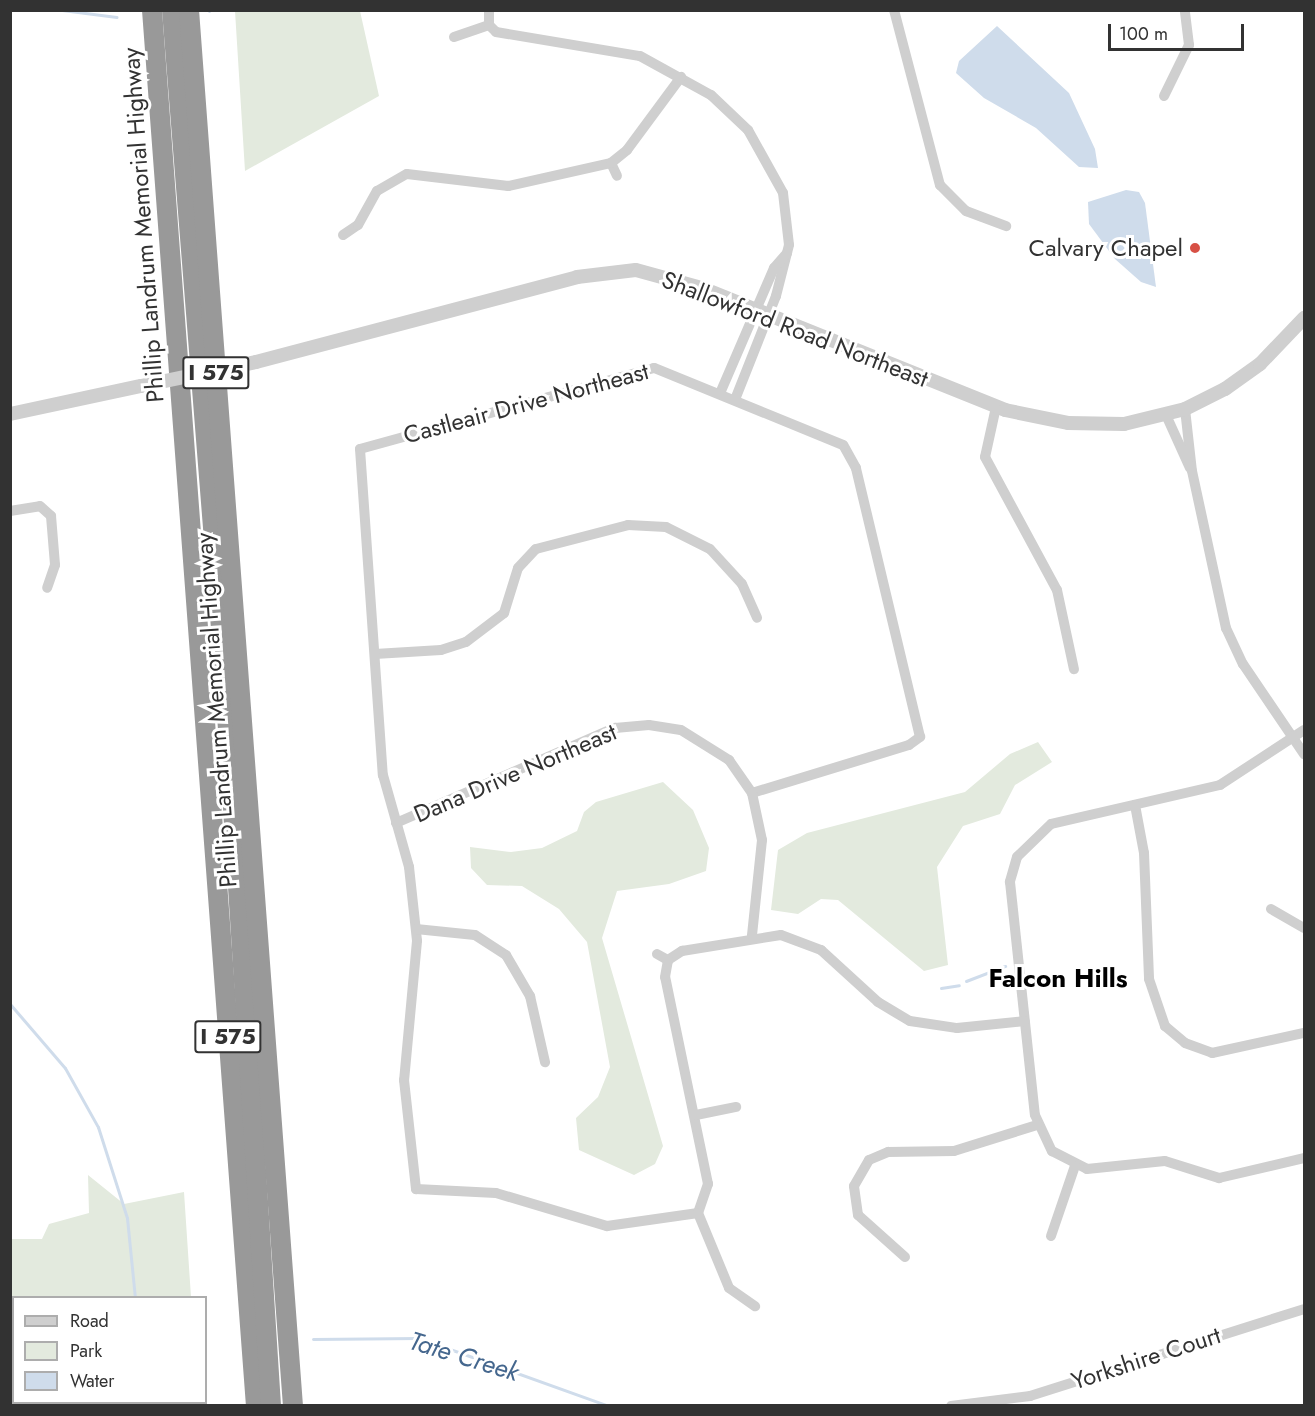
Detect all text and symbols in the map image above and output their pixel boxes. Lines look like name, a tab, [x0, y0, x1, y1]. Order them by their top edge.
scale bar	[1111, 12, 1248, 50]
text: 100 m	[1119, 21, 1168, 47]
street label: Phillip Landrum Memorial Highway	[116, 47, 170, 403]
place label: Calvary Chapel	[1029, 234, 1183, 262]
marker: Calvary Chapel	[1188, 241, 1202, 255]
street label: Shallowford Road Northeast	[658, 265, 932, 393]
road number: I 575	[182, 354, 250, 392]
street label: Castleair Drive Northeast	[400, 356, 652, 450]
street label: Phillip Landrum Memorial Highway	[189, 532, 243, 888]
street label: Dana Drive Northeast	[409, 717, 621, 829]
district label: Falcon Hills	[988, 963, 1128, 995]
road number: I 575	[194, 1018, 262, 1056]
legend	[12, 1296, 207, 1404]
text: Road	[70, 1308, 109, 1334]
street label: Yorkshire Court	[1068, 1320, 1224, 1396]
water label: Tate Creek	[405, 1326, 523, 1388]
text: Park	[70, 1338, 102, 1364]
text: Water	[70, 1368, 114, 1394]

